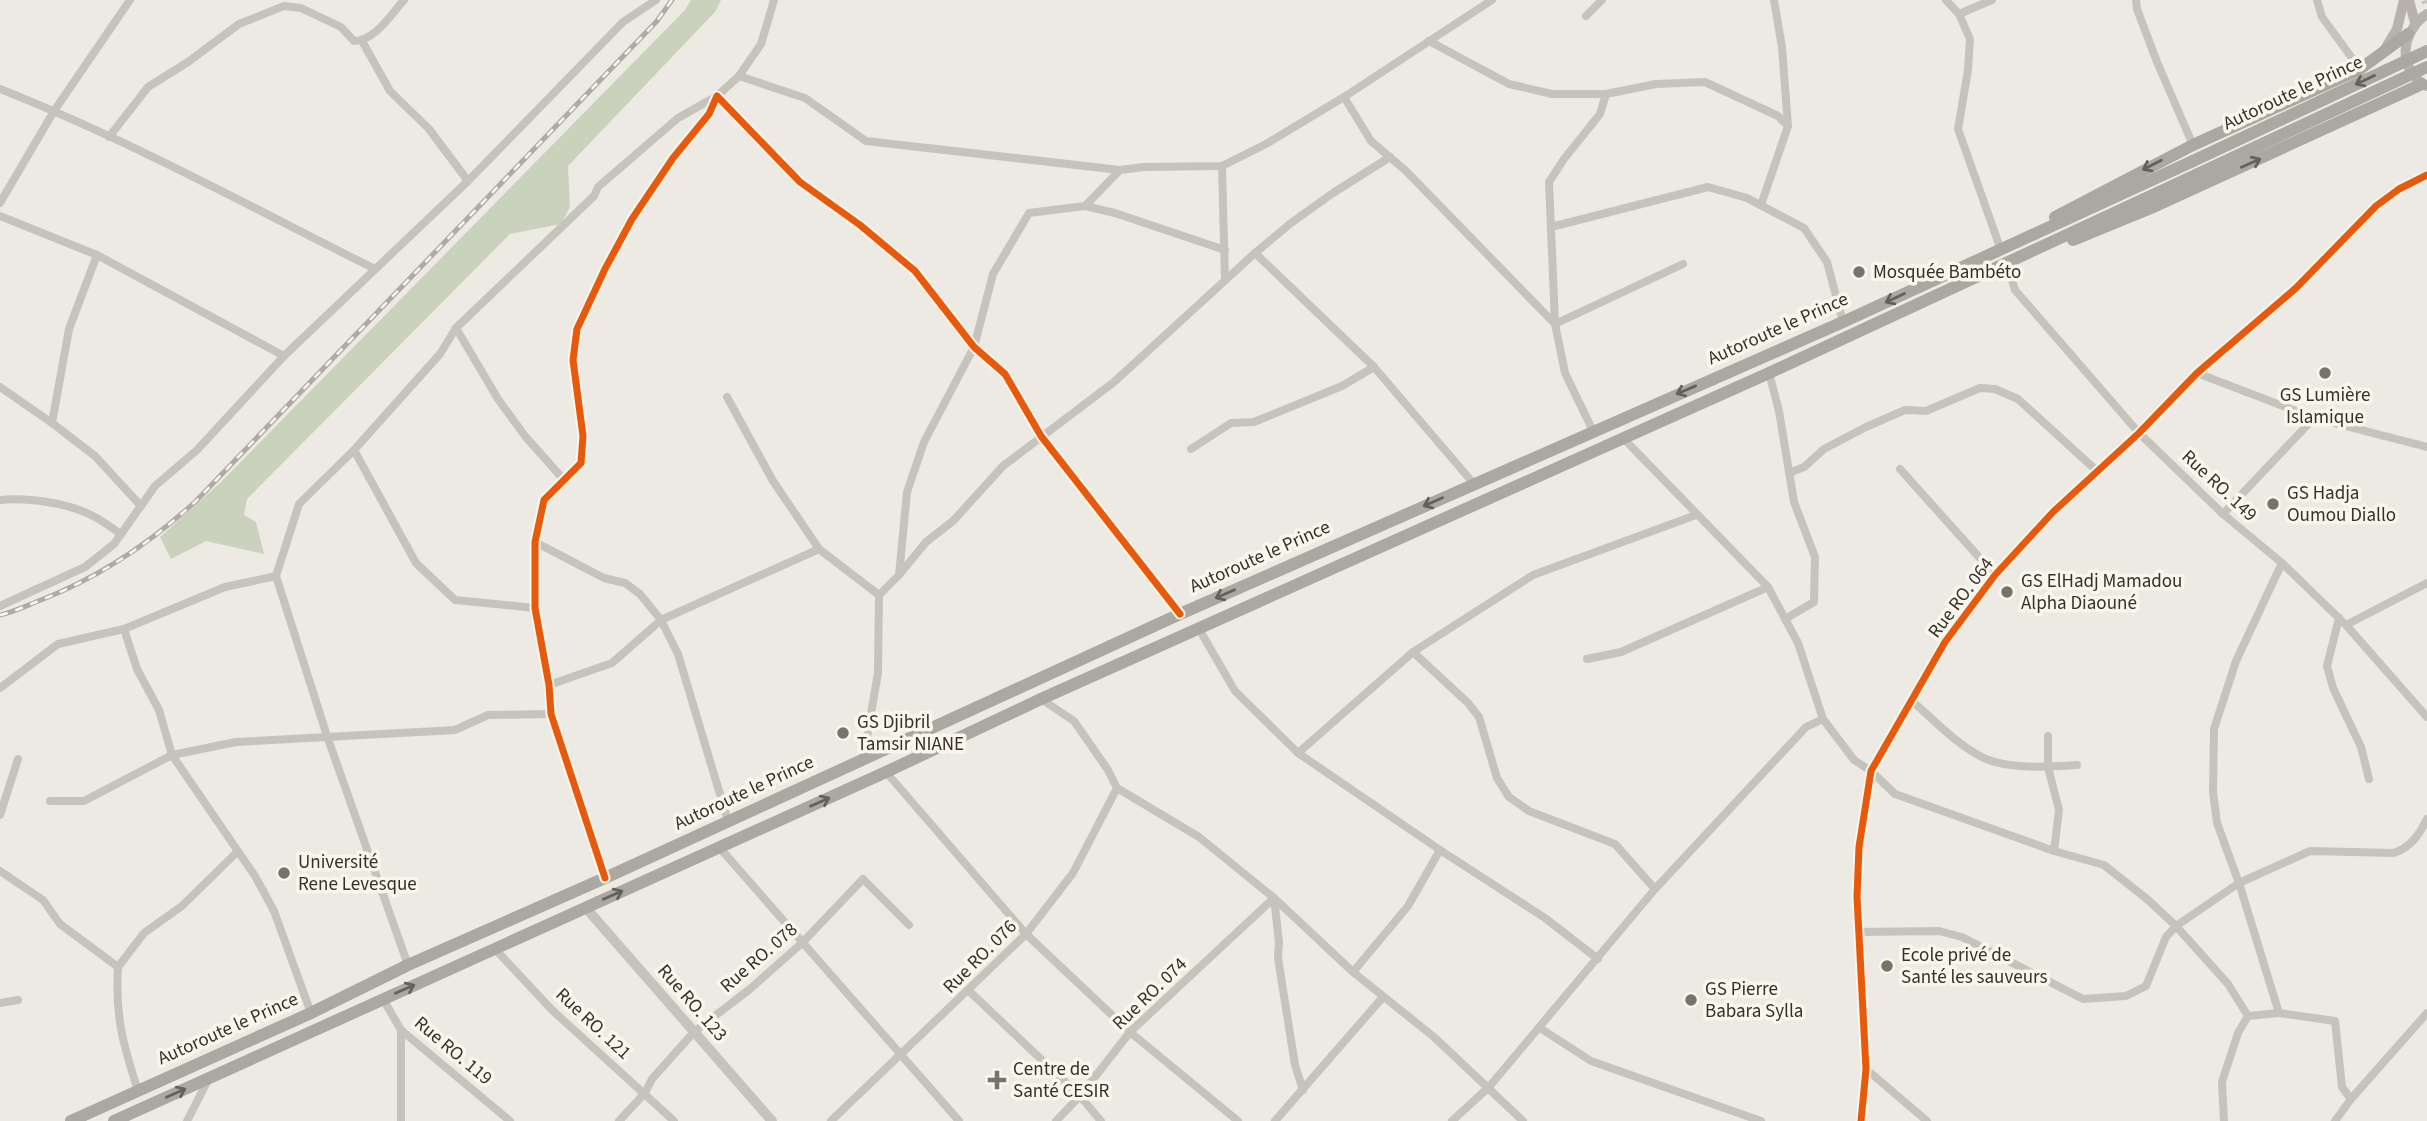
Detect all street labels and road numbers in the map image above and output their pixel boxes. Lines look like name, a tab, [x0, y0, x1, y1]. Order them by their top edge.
street label: Autoroute le Prince	[2219, 49, 2367, 137]
street label: Autoroute le Prince	[1703, 286, 1853, 372]
street label: Rue RO. 149	[2175, 444, 2263, 528]
street label: Autoroute le Prince	[1185, 514, 1335, 600]
street label: Rue RO. 064	[1922, 552, 2000, 644]
street label: Autoroute le Prince	[670, 749, 818, 837]
street label: Rue RO. 076	[937, 914, 1023, 1000]
street label: Rue RO. 078	[714, 917, 804, 999]
street label: Rue RO. 074	[1107, 951, 1193, 1037]
street label: Rue RO. 123	[651, 958, 733, 1048]
street label: Rue RO. 121	[549, 982, 637, 1066]
street label: Autoroute le Prince	[153, 986, 303, 1072]
street label: Rue RO. 119	[408, 1010, 498, 1092]

